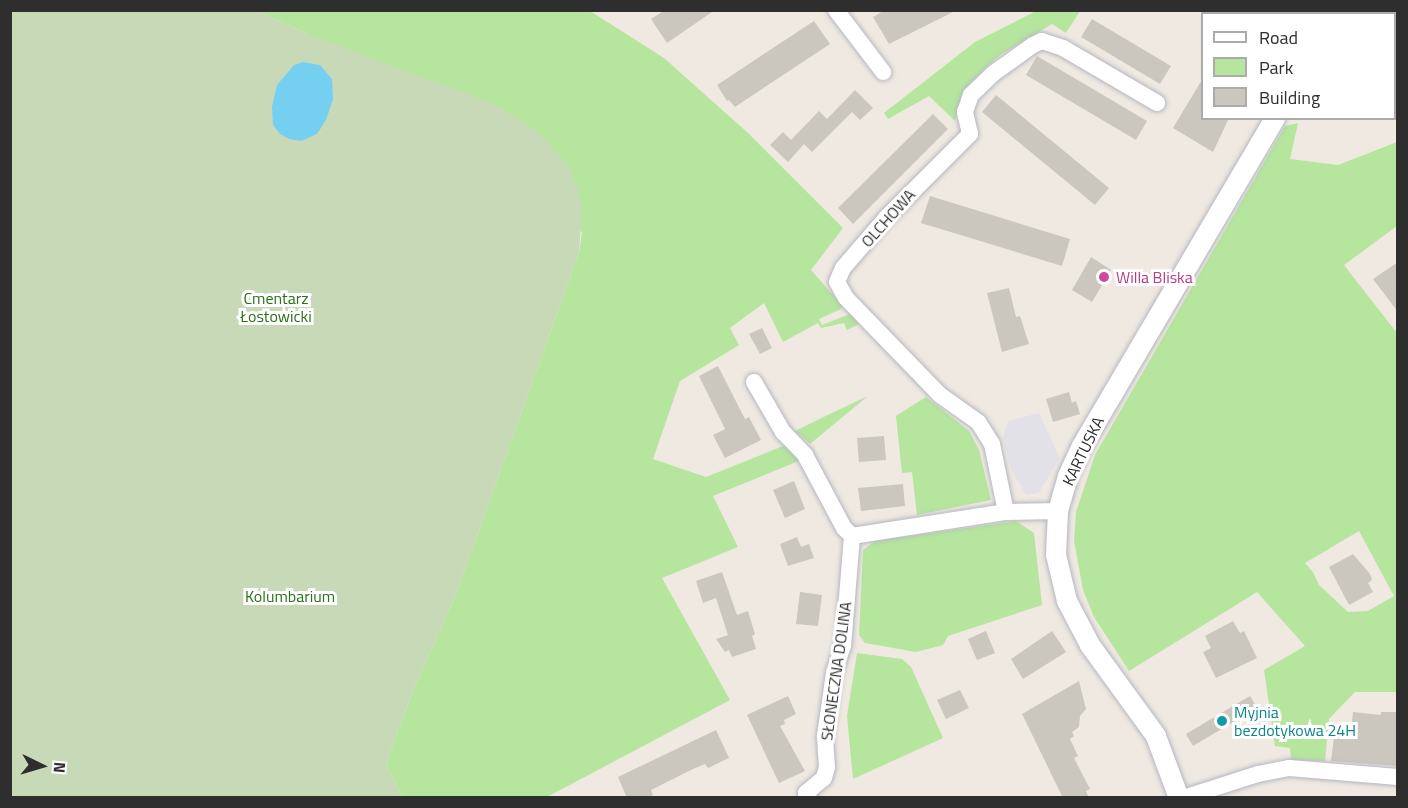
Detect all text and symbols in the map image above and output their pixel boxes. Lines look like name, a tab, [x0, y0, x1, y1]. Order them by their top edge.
legend	[1201, 12, 1396, 120]
text: Road	[1259, 24, 1298, 51]
text: Park	[1259, 54, 1293, 81]
text: Building	[1259, 84, 1320, 111]
street label: OLCHOWA	[857, 185, 919, 251]
place label: Willa Bliska	[1116, 267, 1193, 287]
marker: Willa Bliska	[1097, 270, 1111, 284]
park label: Cmentarz Łostowicki	[240, 288, 312, 326]
street label: KARTUSKA	[1058, 413, 1108, 489]
park label: Kolumbarium	[245, 586, 335, 606]
street label: SŁONECZNA DOLINA	[817, 600, 855, 742]
place label: Myjnia bezdotykowa 24H	[1234, 702, 1356, 740]
marker: Myjnia bezdotykowa 24H	[1215, 714, 1229, 728]
north arrow	[12, 736, 72, 796]
text: N	[47, 761, 72, 774]

